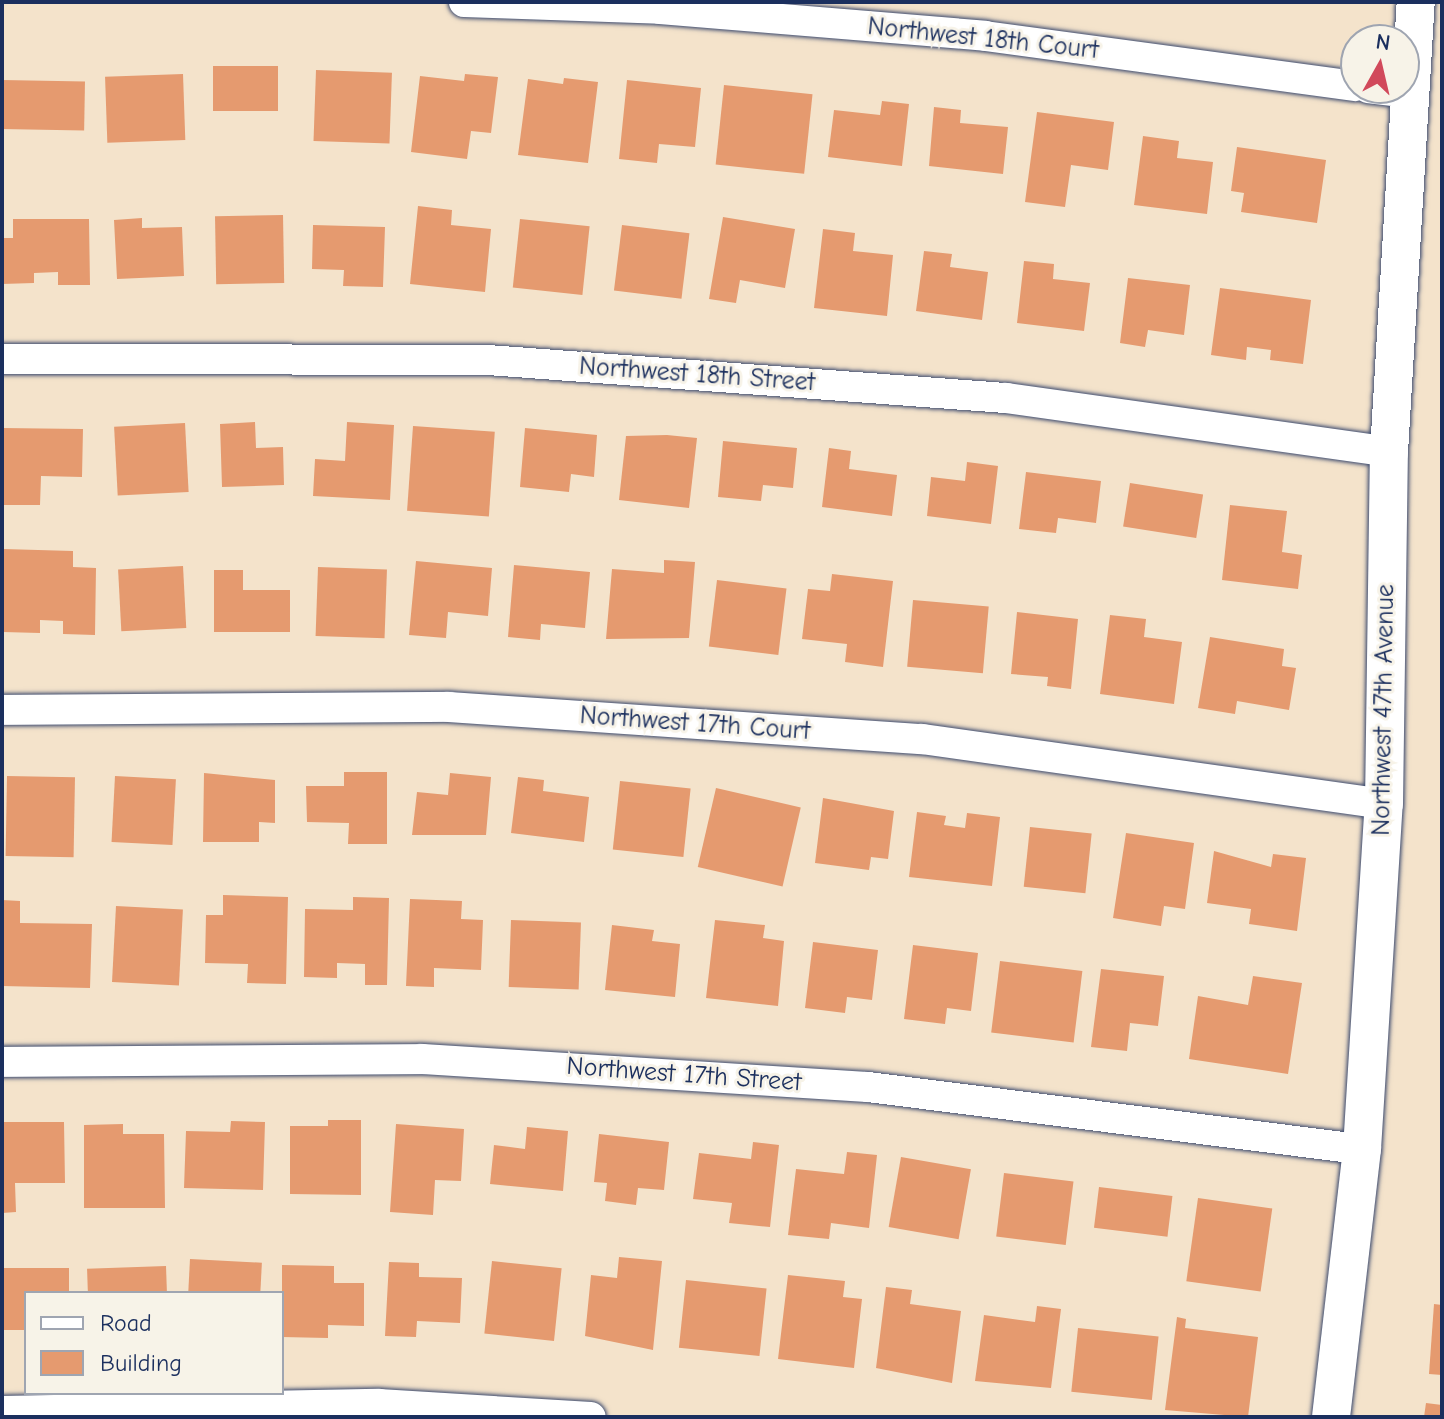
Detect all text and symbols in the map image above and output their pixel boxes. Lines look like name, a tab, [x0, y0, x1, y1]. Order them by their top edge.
street label: Northwest 18th Court	[866, 11, 1100, 67]
north arrow	[1340, 24, 1420, 104]
text: N	[1374, 28, 1392, 56]
street label: Northwest 18th Street	[578, 351, 816, 399]
street label: Northwest 47th Avenue	[1366, 584, 1402, 836]
street label: Northwest 17th Court	[579, 700, 811, 748]
street label: Northwest 17th Street	[566, 1051, 802, 1099]
legend	[24, 1291, 284, 1395]
text: Road	[100, 1309, 152, 1337]
text: Building	[100, 1349, 182, 1377]

